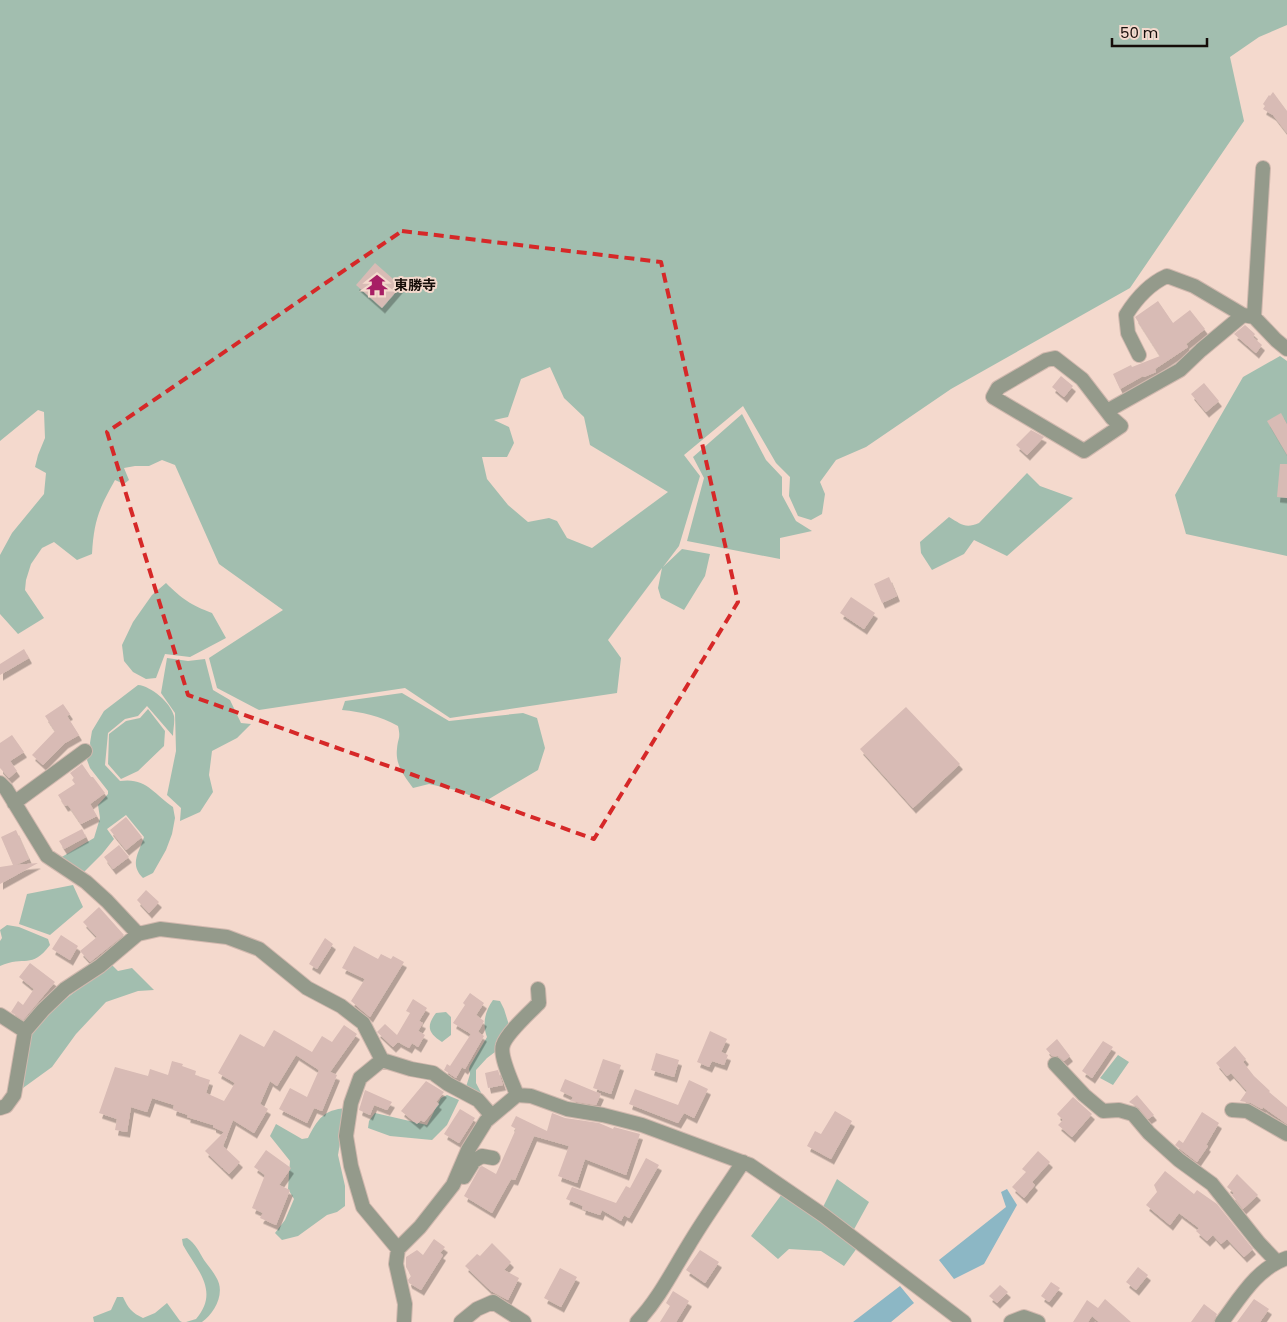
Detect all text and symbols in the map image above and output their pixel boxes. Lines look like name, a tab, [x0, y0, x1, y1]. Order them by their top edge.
scale bar	[1112, 15, 1207, 47]
text: 50 m	[1120, 22, 1158, 43]
temple icon: 東勝寺	[364, 272, 390, 298]
place label: 東勝寺	[394, 275, 436, 295]

